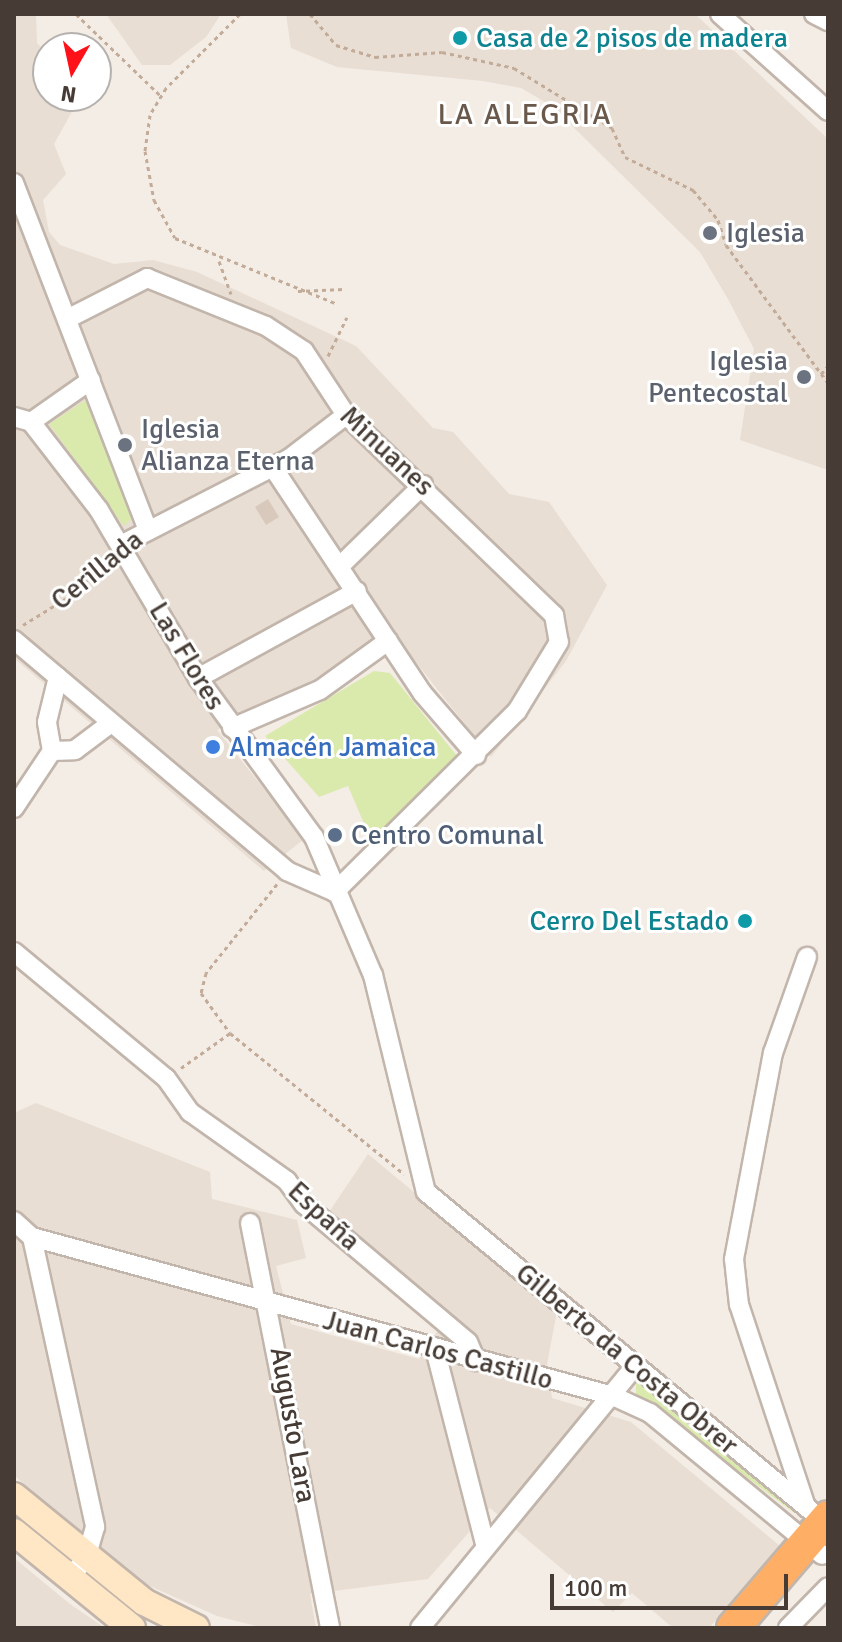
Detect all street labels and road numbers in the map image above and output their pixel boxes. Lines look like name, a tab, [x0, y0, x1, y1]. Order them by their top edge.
street label: Minuanes	[333, 399, 441, 503]
street label: Cerillada	[44, 523, 150, 617]
street label: Las Flores	[142, 596, 232, 716]
street label: España	[281, 1174, 367, 1258]
street label: Gilberto da Costa Obrer	[509, 1256, 745, 1462]
street label: Juan Carlos Castillo	[319, 1303, 557, 1397]
street label: Augusto Lara	[263, 1344, 323, 1506]

